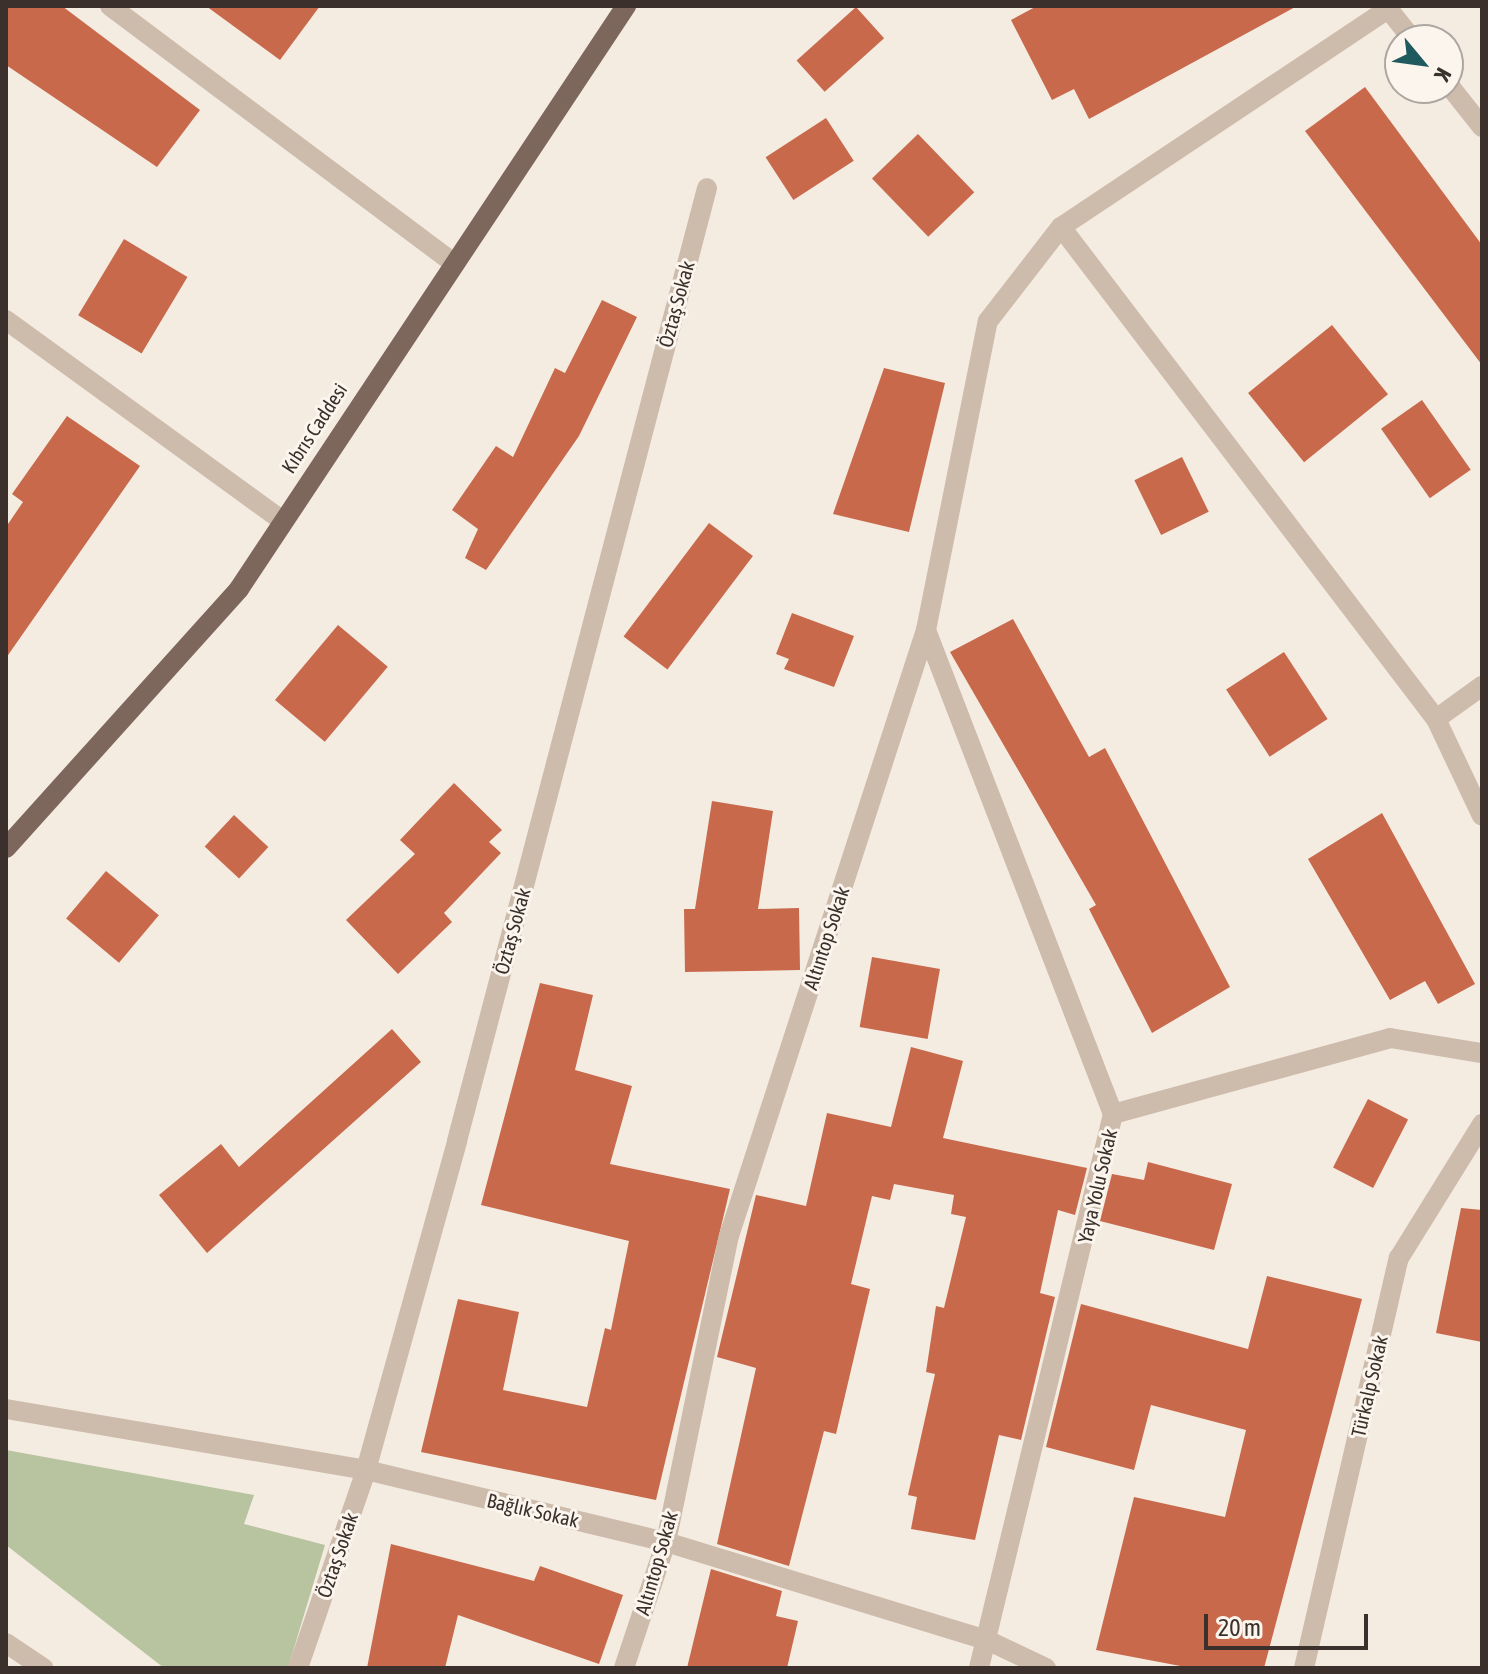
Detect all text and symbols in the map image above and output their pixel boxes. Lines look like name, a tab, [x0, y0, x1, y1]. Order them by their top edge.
north arrow	[1384, 24, 1464, 104]
text: K	[1429, 64, 1457, 86]
street label: Öztaş Sokak	[653, 258, 699, 350]
street label: Kıbrıs Caddesi	[276, 379, 352, 477]
street label: Altıntop Sokak	[798, 883, 854, 993]
street label: Öztaş Sokak	[489, 885, 535, 977]
street label: Yaya Yolu Sokak	[1072, 1127, 1122, 1245]
street label: Türkalp Sokak	[1346, 1333, 1392, 1439]
street label: Bağlık Sokak	[485, 1488, 581, 1532]
street label: Altıntop Sokak	[630, 1508, 682, 1618]
street label: Öztaş Sokak	[311, 1509, 363, 1601]
scale bar	[1208, 1598, 1372, 1648]
text: 20 m	[1218, 1614, 1261, 1641]

